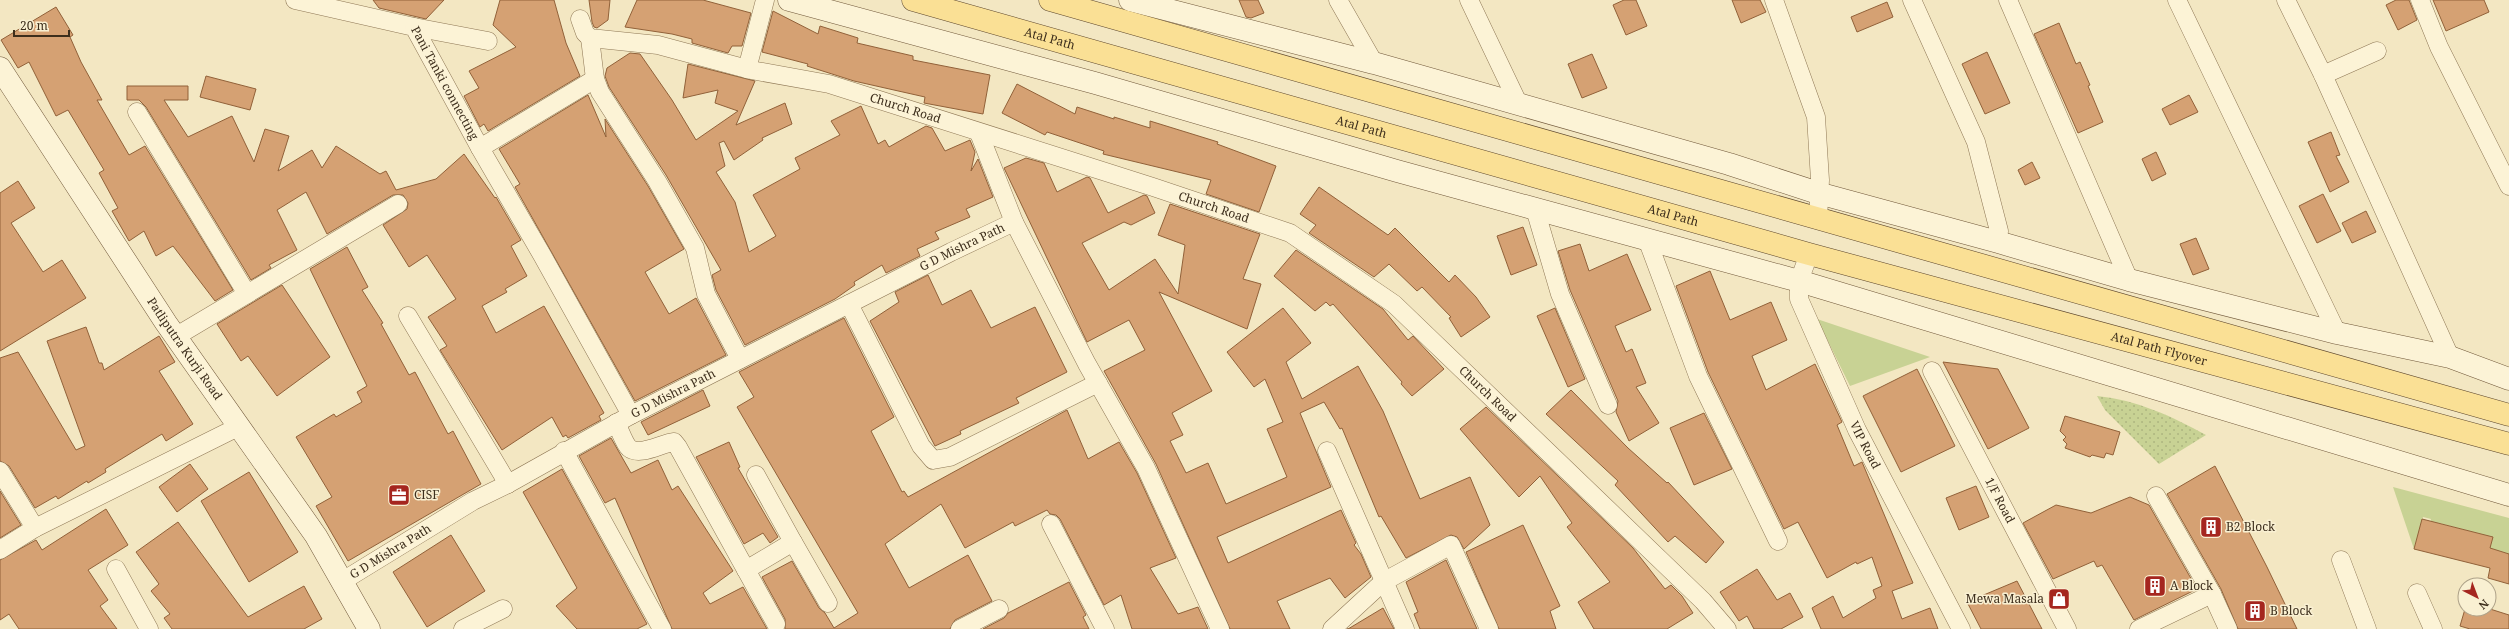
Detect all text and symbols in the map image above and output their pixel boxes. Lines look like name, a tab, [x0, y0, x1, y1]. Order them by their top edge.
scale bar	[14, 12, 69, 38]
text: 20 m	[20, 17, 48, 34]
street label: Pani Tanki connecting	[407, 23, 483, 143]
street label: Atal Path	[1022, 23, 1078, 54]
street label: Church Road	[868, 89, 944, 127]
street label: Atal Path	[1334, 111, 1389, 142]
street label: Church Road	[1176, 187, 1252, 227]
street label: Atal Path	[1646, 200, 1701, 230]
street label: G D Mishra Path	[916, 219, 1008, 275]
street label: Patliputra Kurji Road	[144, 294, 227, 404]
street label: Atal Path Flyover	[2109, 327, 2209, 370]
street label: Church Road	[1455, 362, 1521, 426]
street label: G D Mishra Path	[628, 364, 718, 422]
street label: VIP Road	[1846, 418, 1885, 472]
street label: 1/F Road	[1981, 474, 2019, 526]
office icon: CISF	[386, 482, 412, 508]
place label: CISF	[414, 486, 439, 503]
building icon: B2 Block	[2198, 514, 2224, 540]
place label: B2 Block	[2226, 518, 2276, 535]
street label: G D Mishra Path	[346, 520, 435, 583]
building icon: A Block	[2142, 573, 2168, 599]
place label: A Block	[2170, 577, 2214, 594]
north arrow	[2457, 577, 2497, 617]
shop icon: Mewa Masala	[2046, 586, 2072, 612]
place label: Mewa Masala	[1965, 590, 2044, 607]
text: N	[2476, 596, 2492, 613]
building icon: B Block	[2242, 598, 2268, 624]
place label: B Block	[2270, 602, 2313, 619]

